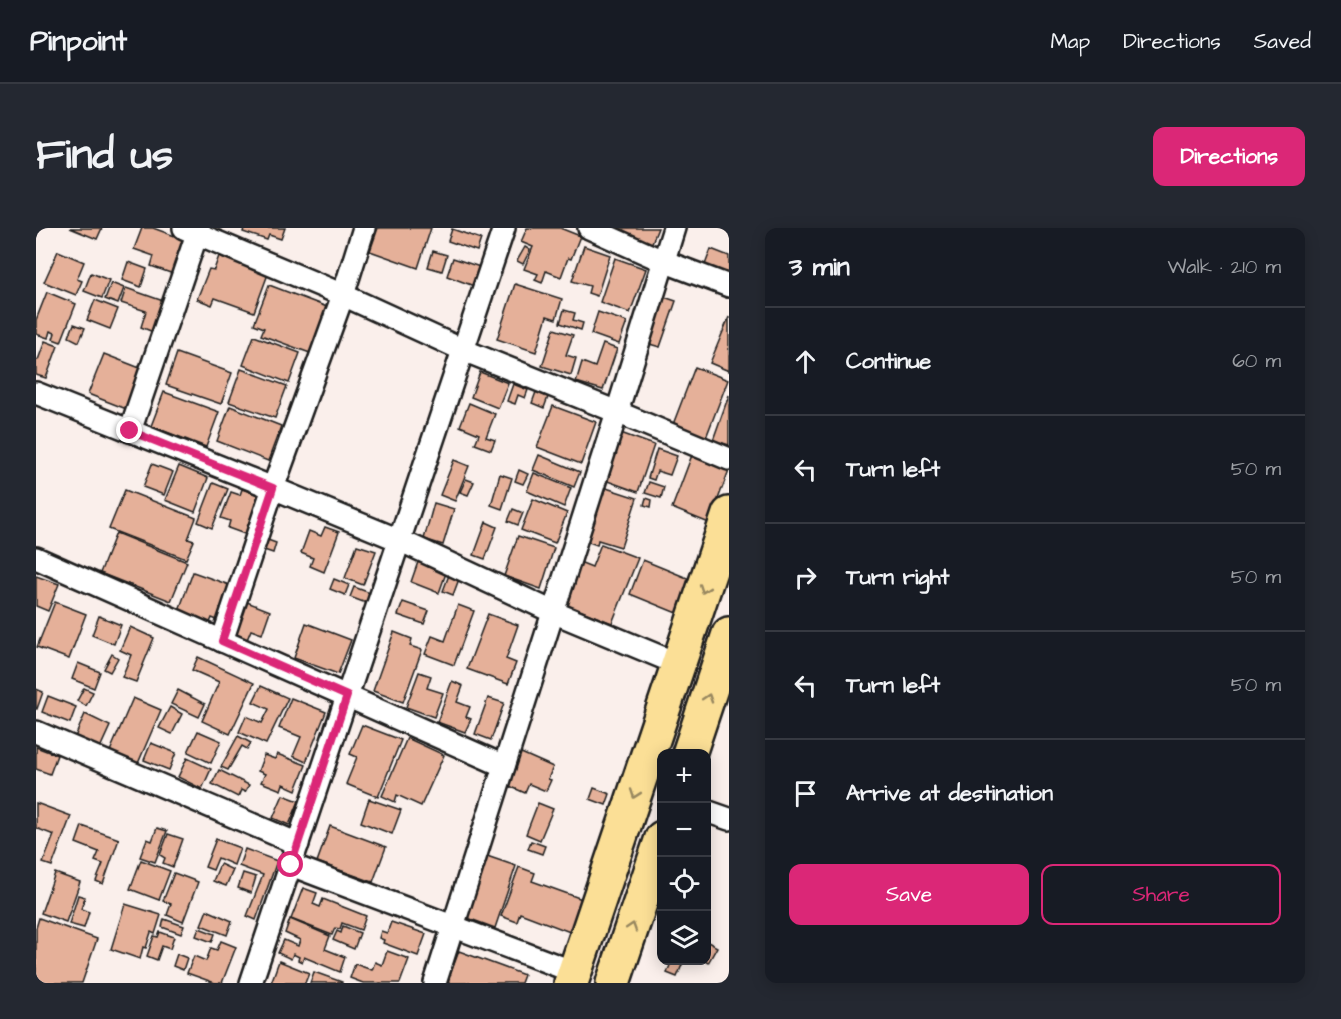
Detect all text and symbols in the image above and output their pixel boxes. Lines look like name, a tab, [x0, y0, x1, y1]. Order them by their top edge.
text: Pinpoint	[30, 22, 127, 61]
text: Map	[1050, 27, 1090, 56]
text: Directions	[1123, 27, 1221, 56]
text: Saved	[1254, 27, 1311, 56]
text: Find us	[36, 127, 173, 185]
button: Directions	[1153, 127, 1305, 186]
text: 3 min	[789, 249, 850, 285]
text: Walk · 210 m	[1168, 253, 1281, 281]
icon: ahead	[789, 345, 822, 378]
text: Continue	[846, 346, 931, 377]
text: 60 m	[1232, 347, 1281, 375]
route end	[116, 417, 142, 443]
icon: left	[789, 453, 822, 486]
text: Turn left	[846, 454, 940, 485]
text: 50 m	[1231, 455, 1281, 483]
icon: right	[789, 561, 822, 594]
text: Turn right	[846, 562, 949, 593]
text: 50 m	[1231, 563, 1281, 591]
one-way arrow	[698, 583, 711, 594]
icon: left	[789, 669, 822, 702]
text: Turn left	[846, 670, 940, 701]
text: 50 m	[1231, 671, 1281, 699]
one-way arrow	[700, 693, 713, 704]
map controls	[657, 749, 711, 965]
button: +	[657, 749, 711, 803]
icon: arrive	[789, 777, 822, 810]
text: Arrive at destination	[846, 778, 1053, 809]
one-way arrow	[629, 788, 642, 799]
button: −	[657, 803, 711, 857]
route start	[277, 851, 303, 877]
button: locate	[657, 857, 711, 911]
button: Save	[789, 864, 1029, 925]
button: Share	[1041, 864, 1281, 925]
button: layers	[657, 911, 711, 965]
one-way arrow	[624, 922, 637, 933]

